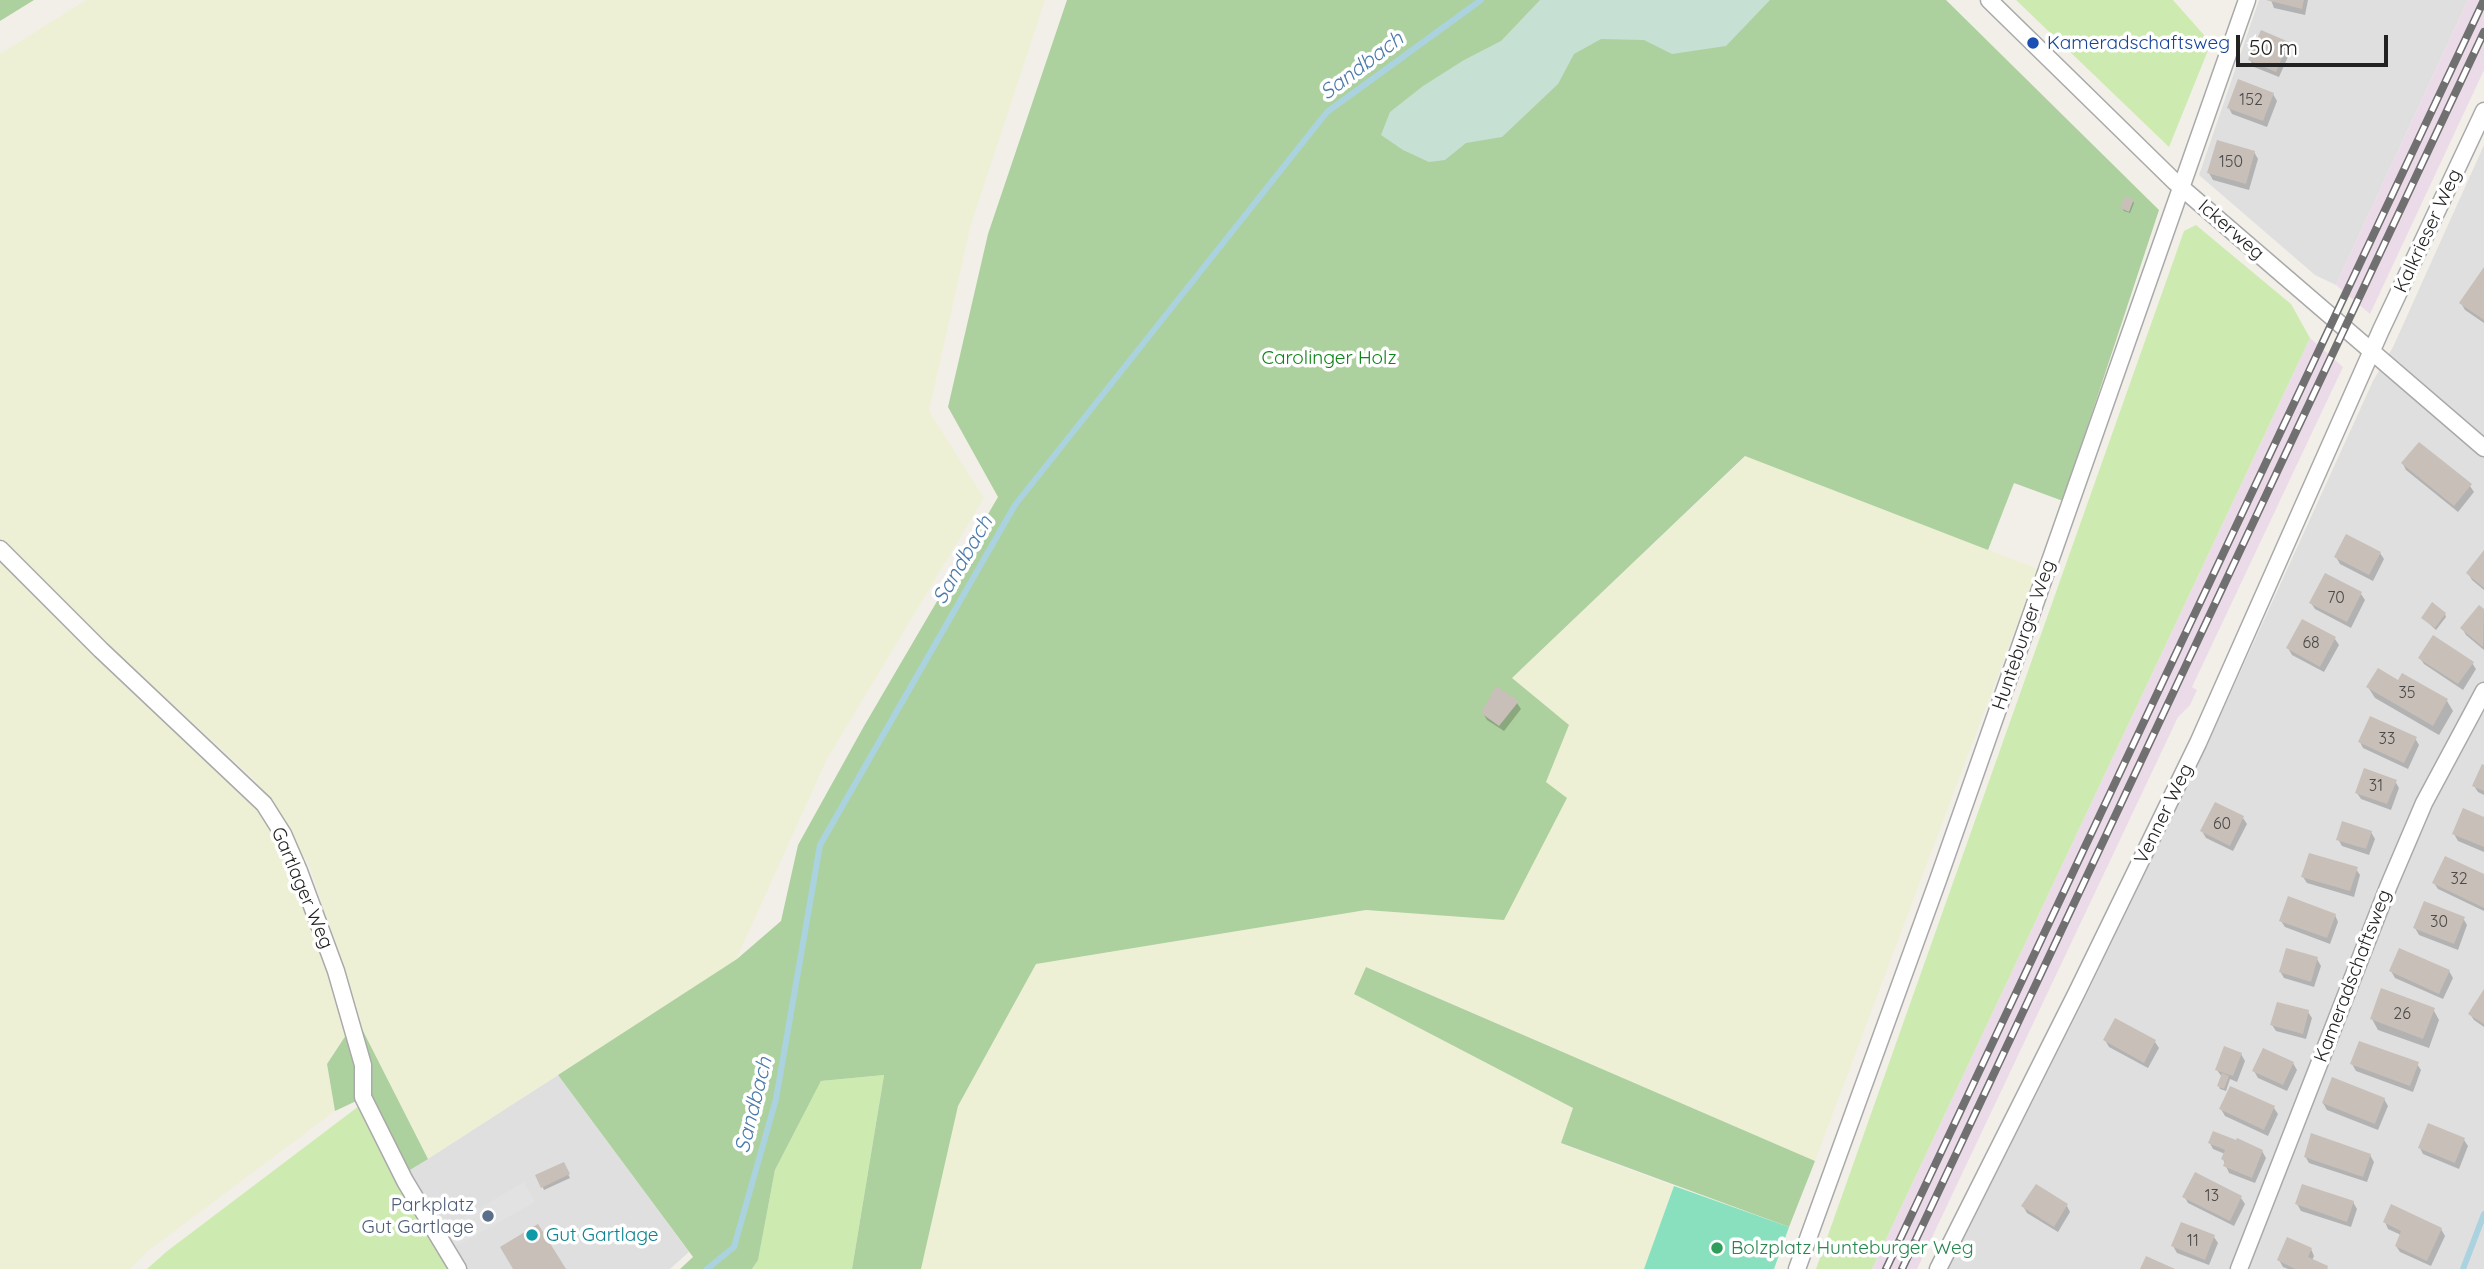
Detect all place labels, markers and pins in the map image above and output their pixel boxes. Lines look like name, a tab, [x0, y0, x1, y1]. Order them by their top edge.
place label: Kameradschaftsweg	[2047, 32, 2230, 54]
marker: Kameradschaftsweg	[2025, 35, 2041, 51]
place label: Parkplatz Gut Gartlage	[362, 1194, 474, 1238]
marker: Parkplatz Gut Gartlage	[480, 1208, 496, 1224]
place label: Gut Gartlage	[546, 1224, 658, 1246]
marker: Gut Gartlage	[524, 1227, 540, 1243]
place label: Bolzplatz Hunteburger Weg	[1731, 1237, 1974, 1259]
marker: Bolzplatz Hunteburger Weg	[1709, 1240, 1725, 1256]

